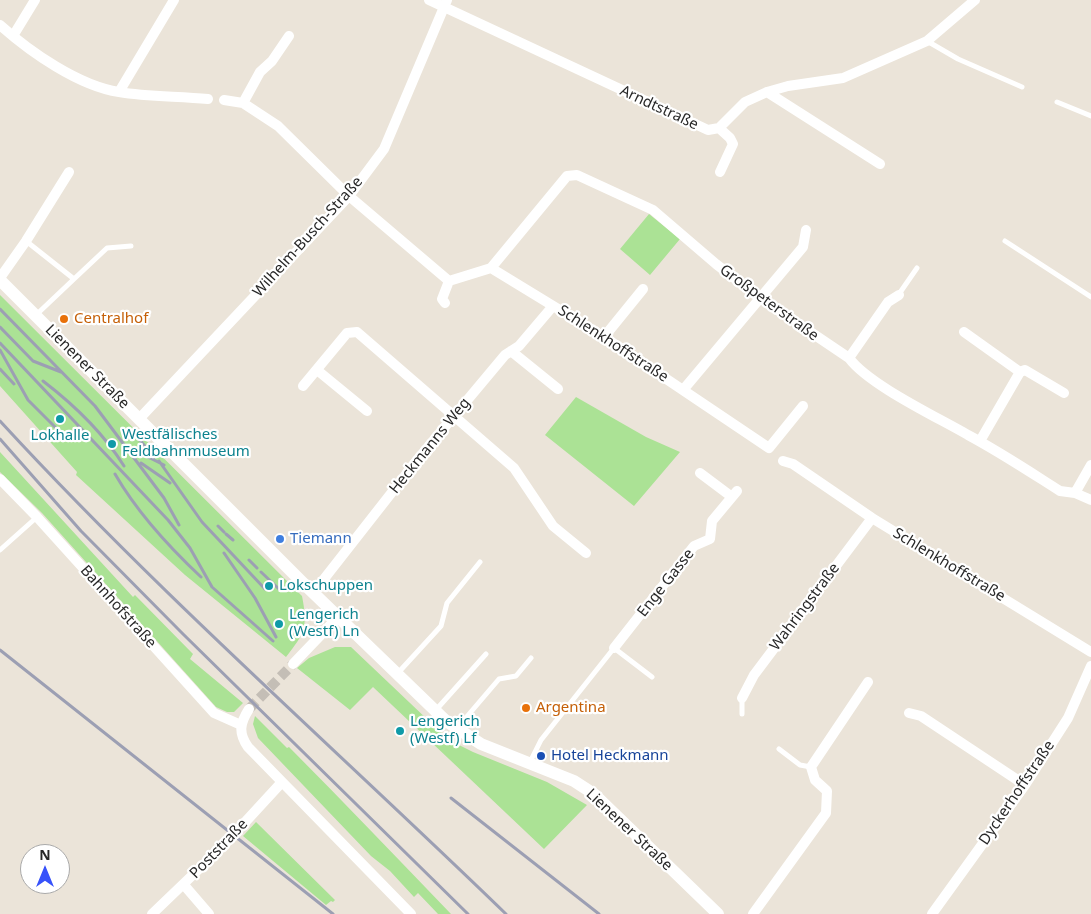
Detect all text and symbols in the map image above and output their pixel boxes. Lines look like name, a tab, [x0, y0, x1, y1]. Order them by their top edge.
street label: Arndtstraße	[617, 82, 701, 134]
street label: Wilhelm-Busch-Straße	[249, 173, 367, 301]
street label: Großpeterstraße	[716, 261, 822, 345]
street label: Schlenkhoffstraße	[555, 302, 671, 386]
place label: Centralhof	[74, 310, 148, 328]
marker: Centralhof	[58, 313, 70, 325]
street label: Lienener Straße	[41, 321, 133, 413]
street label: Heckmanns Weg	[386, 394, 474, 498]
marker: Lokhalle	[54, 413, 66, 425]
place label: Westfälisches Feldbahnmuseum	[122, 426, 250, 461]
place label: Lokhalle	[31, 427, 89, 445]
marker: Westfälisches Feldbahnmuseum	[106, 438, 118, 450]
street label: Schlenkhoffstraße	[890, 524, 1008, 606]
place label: Tiemann	[290, 530, 352, 548]
marker: Tiemann	[274, 533, 286, 545]
street label: Enge Gasse	[634, 545, 698, 621]
street label: Wahringstraße	[766, 560, 844, 654]
street label: Bahnhofstraße	[76, 562, 160, 652]
place label: Lokschuppen	[279, 577, 373, 595]
marker: Lokschuppen	[263, 580, 275, 592]
place label: Lengerich (Westf) Ln	[289, 606, 359, 641]
marker: Lengerich (Westf) Ln	[273, 618, 285, 630]
place label: Argentina	[536, 699, 606, 717]
marker: Argentina	[520, 702, 532, 714]
place label: Lengerich (Westf) Lf	[410, 713, 480, 748]
marker: Lengerich (Westf) Lf	[394, 725, 406, 737]
street label: Dyckerhoffstraße	[975, 737, 1059, 849]
place label: Hotel Heckmann	[551, 747, 669, 765]
marker: Hotel Heckmann	[535, 750, 547, 762]
street label: Lienener Straße	[582, 785, 676, 875]
street label: Poststraße	[186, 816, 252, 882]
north arrow	[20, 844, 70, 894]
text: N	[39, 845, 51, 864]

